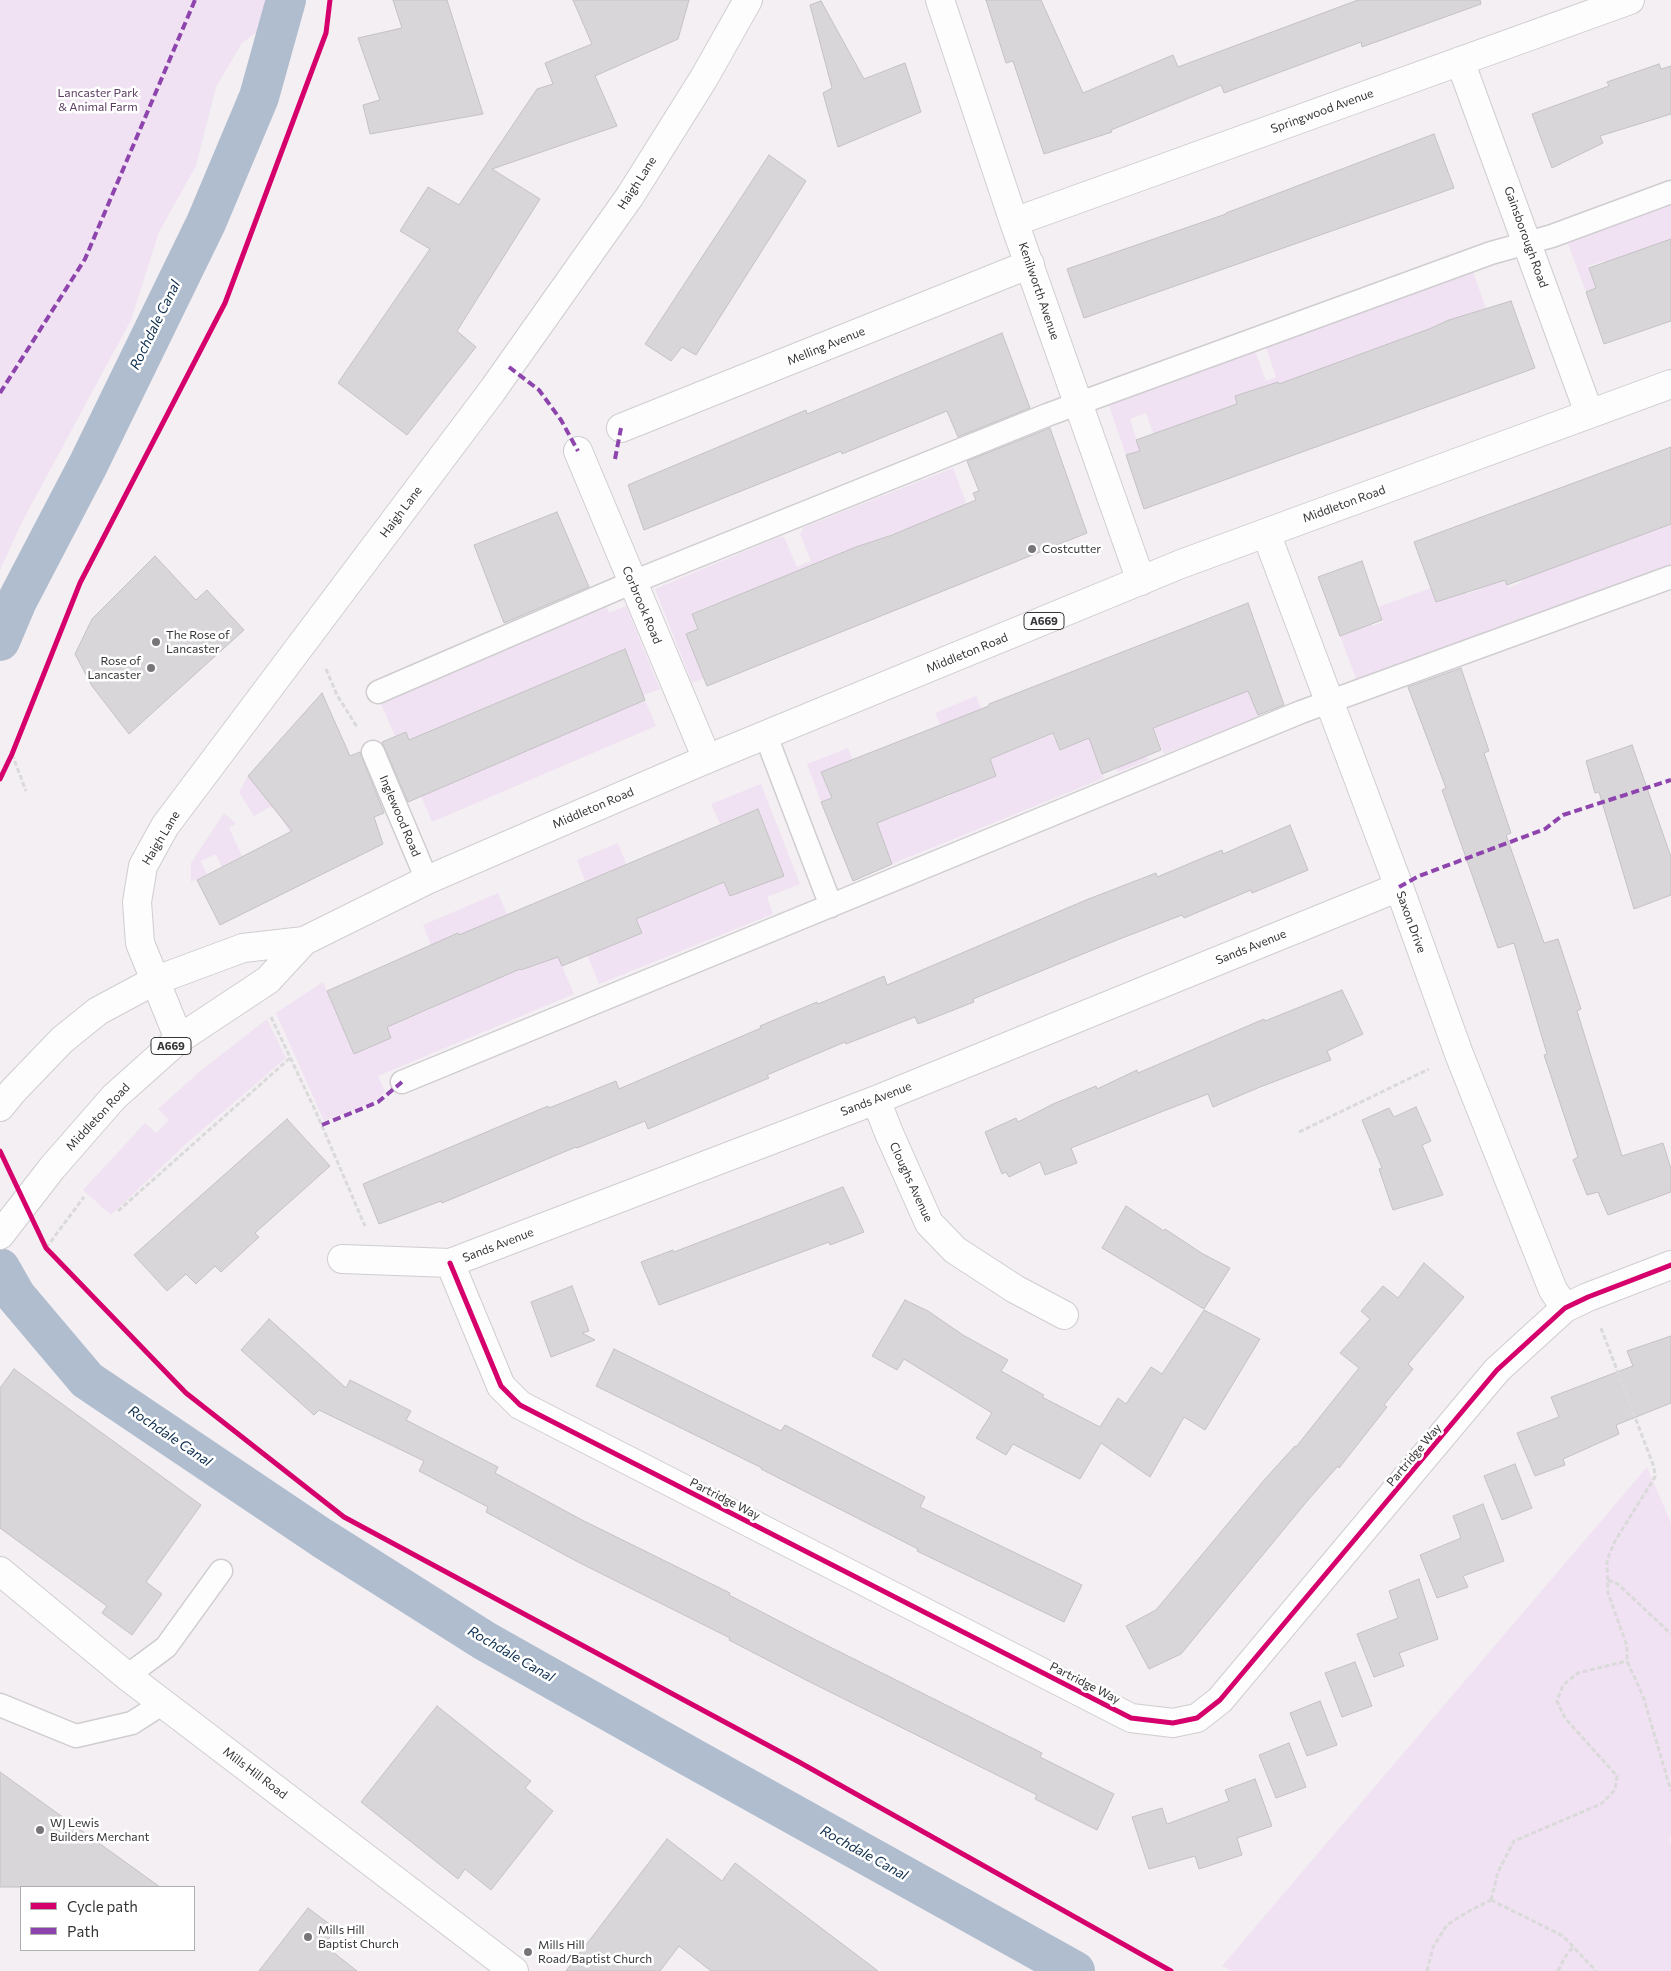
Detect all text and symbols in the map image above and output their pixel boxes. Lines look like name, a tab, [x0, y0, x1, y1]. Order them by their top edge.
park label: Lancaster Park & Animal Farm	[57, 86, 139, 114]
street label: Springwood Avenue	[1269, 86, 1375, 136]
street label: Haigh Lane	[615, 154, 659, 212]
street label: Gainsborough Road	[1501, 184, 1551, 290]
street label: Kenilworth Avenue	[1016, 240, 1062, 342]
water label: Rochdale Canal	[126, 278, 184, 372]
street label: Melling Avenue	[785, 324, 867, 368]
street label: Middleton Road	[1301, 482, 1387, 526]
street label: Haigh Lane	[377, 484, 425, 540]
place label: Costcutter	[1042, 542, 1101, 556]
marker: Costcutter	[1026, 543, 1038, 555]
street label: Corbrook Road	[619, 564, 665, 646]
road number: A669	[1024, 612, 1064, 630]
place label: The Rose of Lancaster	[166, 628, 230, 656]
street label: Middleton Road	[924, 630, 1010, 676]
marker: The Rose of Lancaster	[150, 636, 162, 648]
place label: Rose of Lancaster	[87, 654, 141, 682]
marker: Rose of Lancaster	[145, 662, 157, 674]
street label: Inglewood Road	[376, 773, 424, 859]
street label: Middleton Road	[550, 784, 636, 832]
street label: Haigh Lane	[139, 808, 183, 868]
street label: Saxon Drive	[1393, 889, 1429, 955]
street label: Sands Avenue	[1214, 926, 1288, 968]
road number: A669	[151, 1038, 191, 1054]
street label: Sands Avenue	[838, 1079, 914, 1119]
street label: Middleton Road	[63, 1080, 133, 1154]
street label: Cloughs Avenue	[886, 1140, 936, 1224]
street label: Sands Avenue	[460, 1225, 536, 1265]
water label: Rochdale Canal	[125, 1402, 215, 1470]
street label: Partridge Way	[1384, 1421, 1444, 1489]
street label: Partridge Way	[687, 1475, 763, 1523]
water label: Rochdale Canal	[465, 1622, 557, 1686]
street label: Partridge Way	[1047, 1659, 1123, 1707]
street label: Mills Hill Road	[220, 1744, 290, 1802]
place label: WJ Lewis Builders Merchant	[50, 1816, 149, 1844]
water label: Rochdale Canal	[817, 1822, 911, 1884]
marker: WJ Lewis Builders Merchant	[34, 1824, 46, 1836]
legend	[20, 1886, 195, 1951]
text: Cycle path	[67, 1897, 138, 1915]
text: Path	[67, 1922, 99, 1940]
place label: Mills Hill Baptist Church	[318, 1923, 399, 1951]
marker: Mills Hill Baptist Church	[302, 1931, 314, 1943]
place label: Mills Hill Road/Baptist Church	[538, 1938, 652, 1966]
marker: Mills Hill Road/Baptist Church	[522, 1946, 534, 1958]

